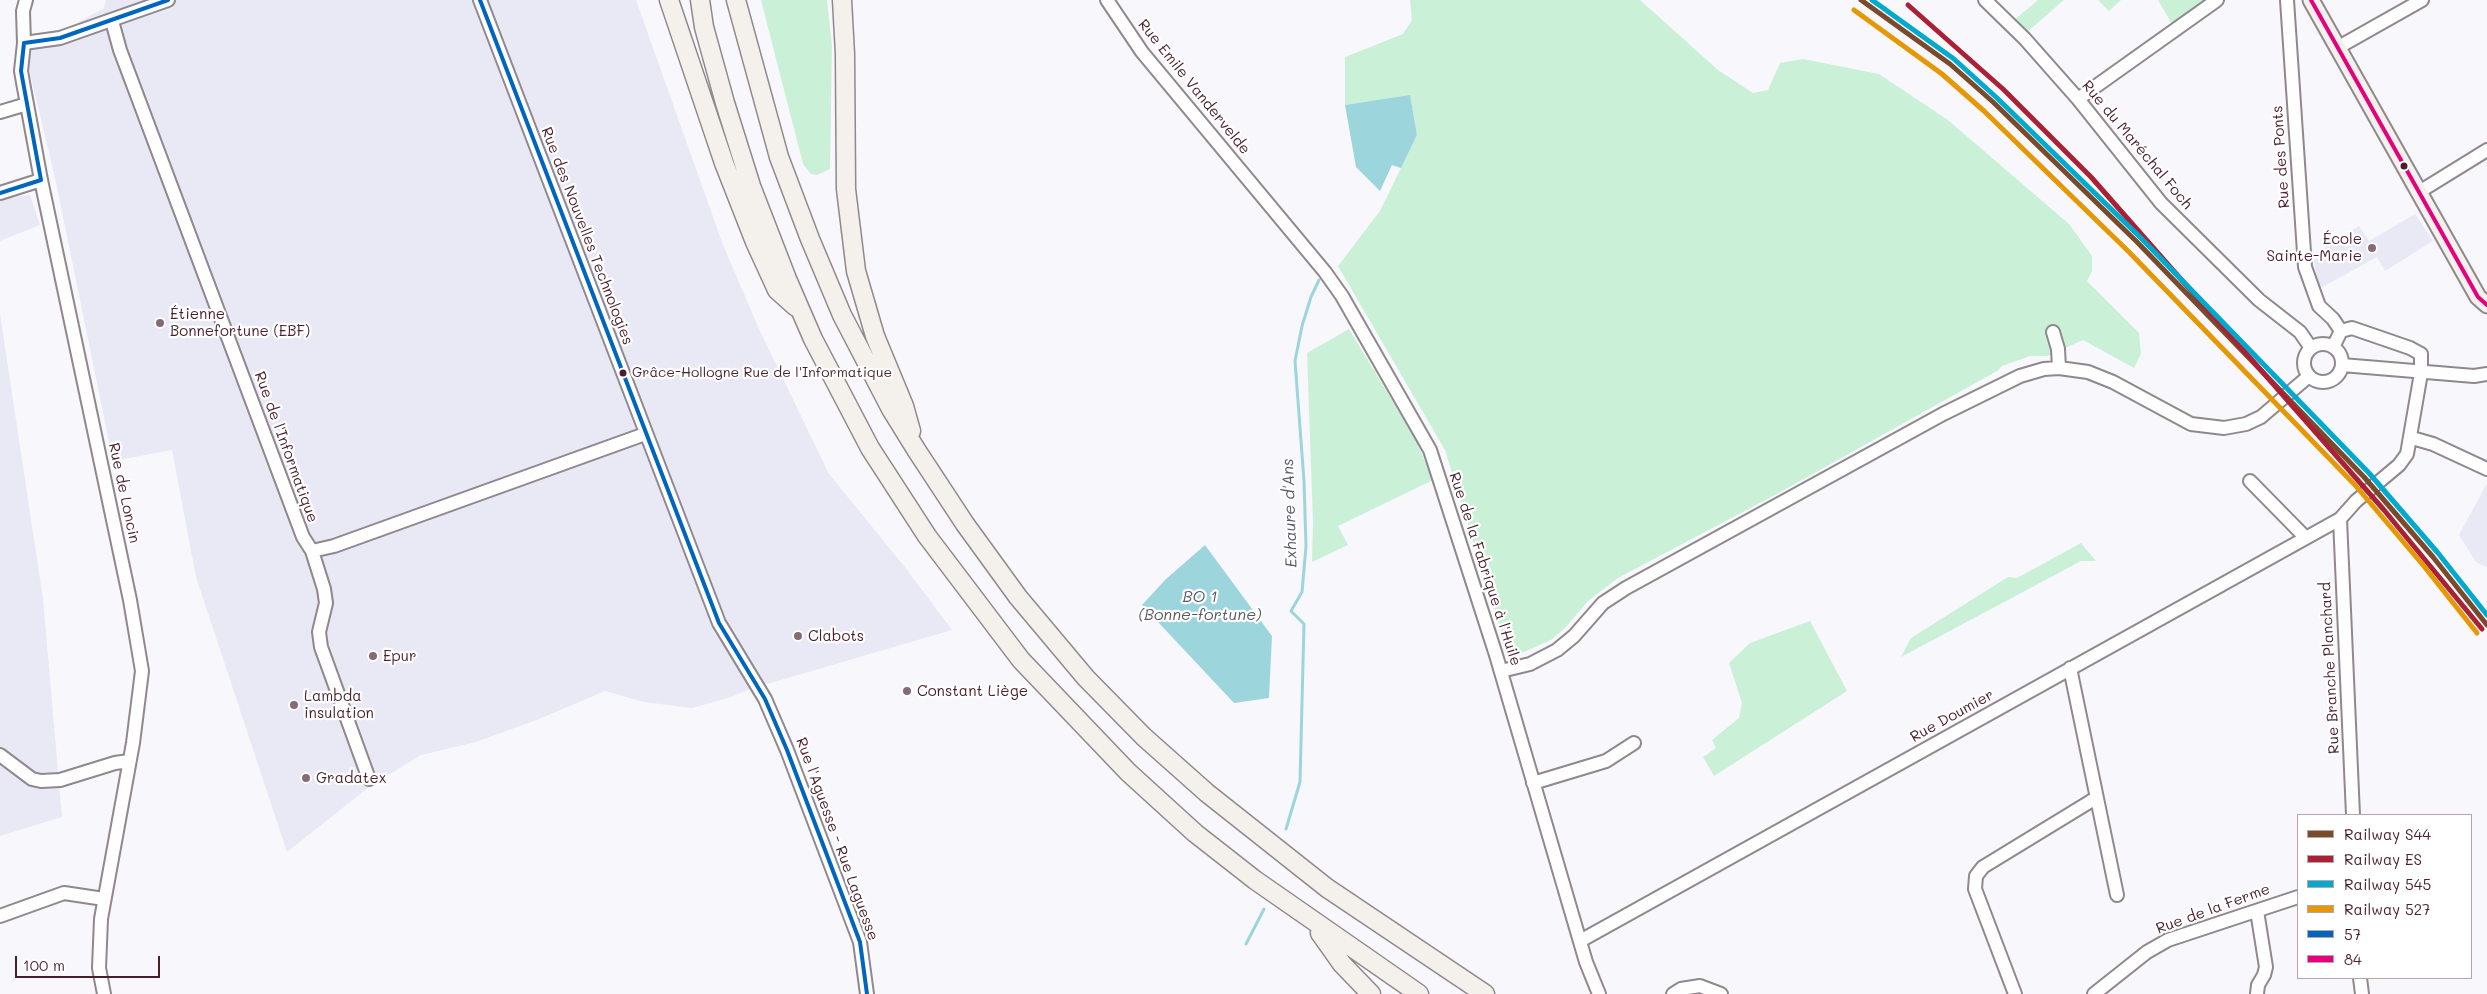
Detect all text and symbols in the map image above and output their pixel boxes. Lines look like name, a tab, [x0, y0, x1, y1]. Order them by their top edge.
street label: Rue Emile Vandervelde	[1134, 16, 1254, 158]
street label: Rue du Maréchal Foch	[2078, 77, 2196, 213]
street label: Rue des Ponts	[2268, 105, 2294, 209]
street label: Rue des Nouvelles Technologies	[537, 125, 637, 347]
unlabelled marker	[2399, 161, 2409, 171]
place label: École Sainte-Marie	[2266, 230, 2362, 265]
marker: École Sainte-Marie	[2366, 242, 2378, 254]
place label: Étienne Bonnefortune (EBF)	[170, 305, 310, 340]
marker: Étienne Bonnefortune (EBF)	[154, 317, 166, 329]
place label: Grâce-Hollogne Rue de l'Informatique	[632, 365, 892, 381]
marker: Grâce-Hollogne Rue de l'Informatique	[618, 368, 628, 378]
street label: Rue de l'Informatique	[250, 369, 322, 525]
street label: Rue de Loncin	[105, 441, 143, 545]
water label: Exhaure d'Ans	[1278, 458, 1302, 568]
street label: Rue de la Fabrique à l'Huile	[1445, 470, 1525, 668]
street label: Rue Branche Planchard	[2317, 582, 2343, 754]
water label: BO 1 (Bonne-fortune)	[1139, 587, 1261, 625]
place label: Clabots	[808, 627, 864, 645]
marker: Clabots	[792, 630, 804, 642]
place label: Epur	[383, 647, 417, 665]
marker: Epur	[367, 650, 379, 662]
place label: Constant Liège	[917, 682, 1028, 700]
marker: Constant Liège	[901, 685, 913, 697]
street label: Rue Doumier	[1907, 686, 1997, 746]
place label: Lambda insulation	[304, 687, 374, 722]
marker: Lambda insulation	[288, 699, 300, 711]
street label: Rue l'Aguesse - Rue Laguesse	[792, 735, 882, 943]
place label: Gradatex	[316, 769, 386, 787]
marker: Gradatex	[300, 772, 312, 784]
legend	[2297, 814, 2472, 979]
text: Railway S44	[2344, 824, 2431, 844]
text: Railway ES	[2344, 849, 2422, 869]
text: Railway 545	[2344, 874, 2431, 894]
street label: Rue de la Ferme	[2154, 880, 2272, 938]
text: Railway 527	[2344, 899, 2430, 919]
text: 57	[2344, 924, 2361, 944]
scale bar	[18, 946, 162, 978]
text: 84	[2344, 949, 2362, 969]
text: 100 m	[23, 955, 65, 975]

